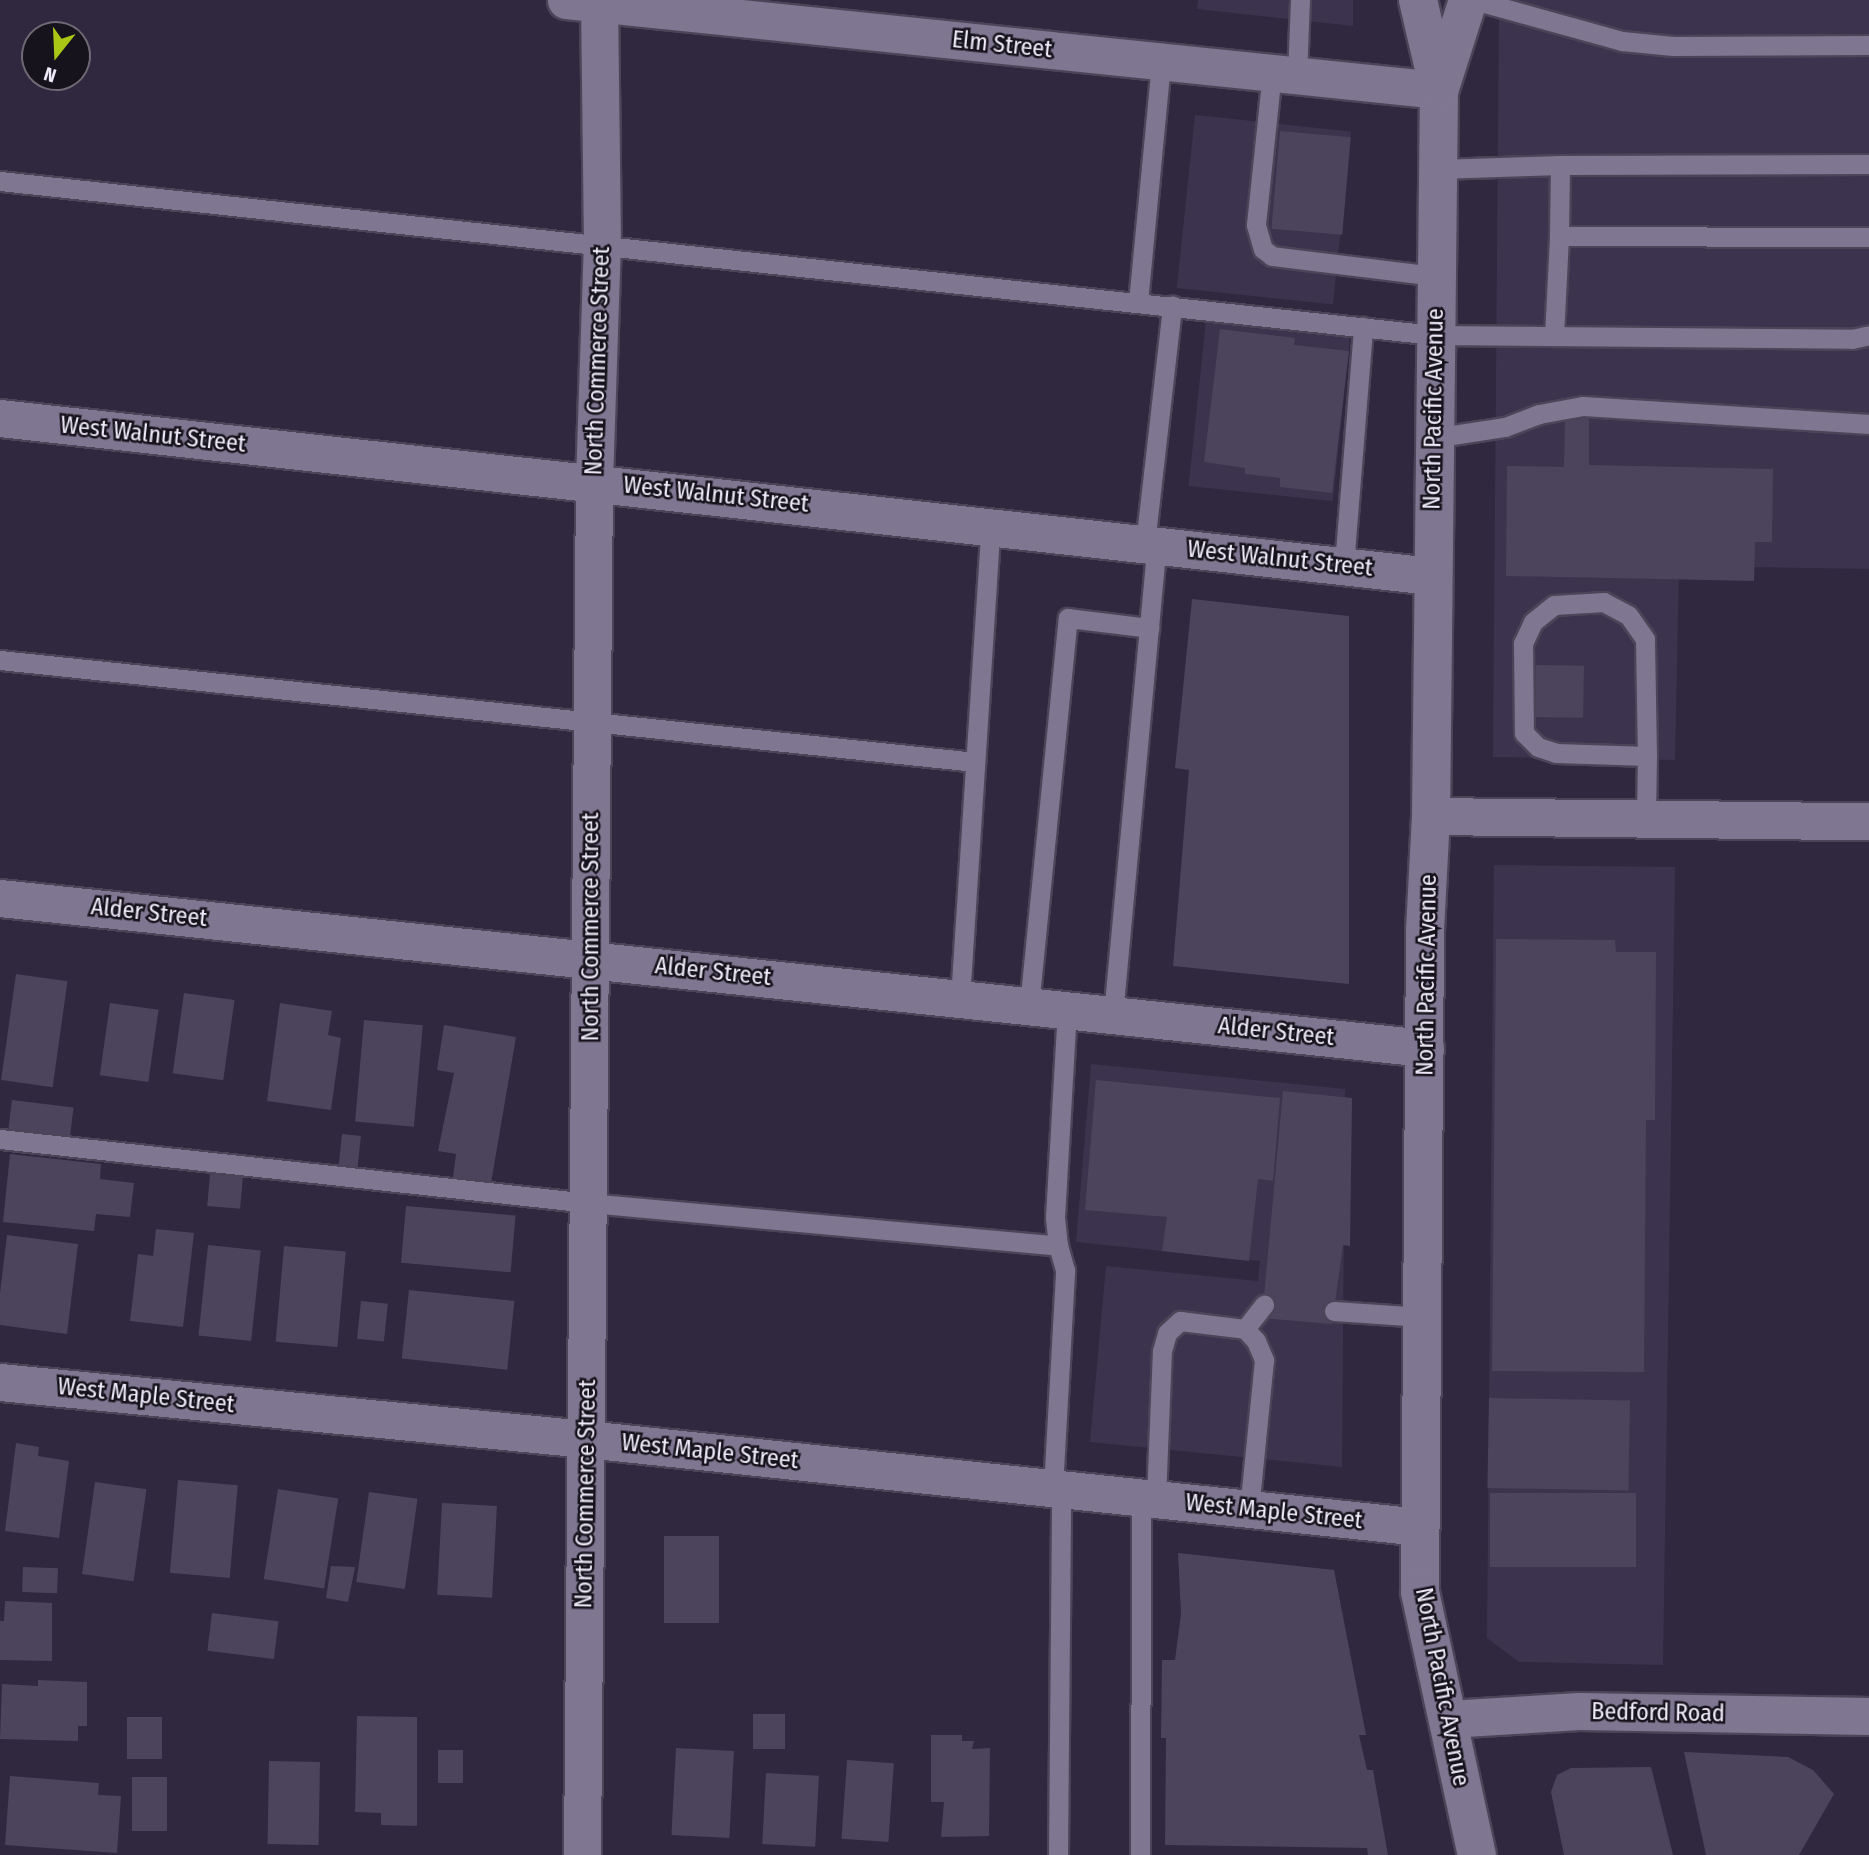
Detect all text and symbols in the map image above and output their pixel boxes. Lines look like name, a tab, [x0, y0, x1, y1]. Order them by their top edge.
north arrow	[21, 21, 91, 91]
street label: Elm Street	[951, 25, 1053, 65]
text: N	[41, 62, 59, 87]
street label: North Commerce Street	[580, 246, 616, 476]
street label: North Pacific Avenue	[1418, 308, 1450, 510]
street label: West Walnut Street	[59, 411, 247, 459]
street label: West Walnut Street	[622, 471, 810, 519]
street label: West Walnut Street	[1186, 535, 1374, 583]
street label: North Commerce Street	[577, 813, 605, 1041]
street label: North Pacific Avenue	[1411, 874, 1443, 1076]
street label: Alder Street	[90, 893, 208, 933]
street label: Alder Street	[654, 952, 772, 992]
street label: Alder Street	[1217, 1012, 1335, 1052]
street label: West Maple Street	[56, 1372, 236, 1420]
street label: North Commerce Street	[570, 1379, 602, 1609]
street label: West Maple Street	[620, 1428, 800, 1476]
street label: West Maple Street	[1184, 1488, 1364, 1536]
street label: North Pacific Avenue	[1409, 1585, 1475, 1789]
street label: Bedford Road	[1591, 1697, 1725, 1729]

